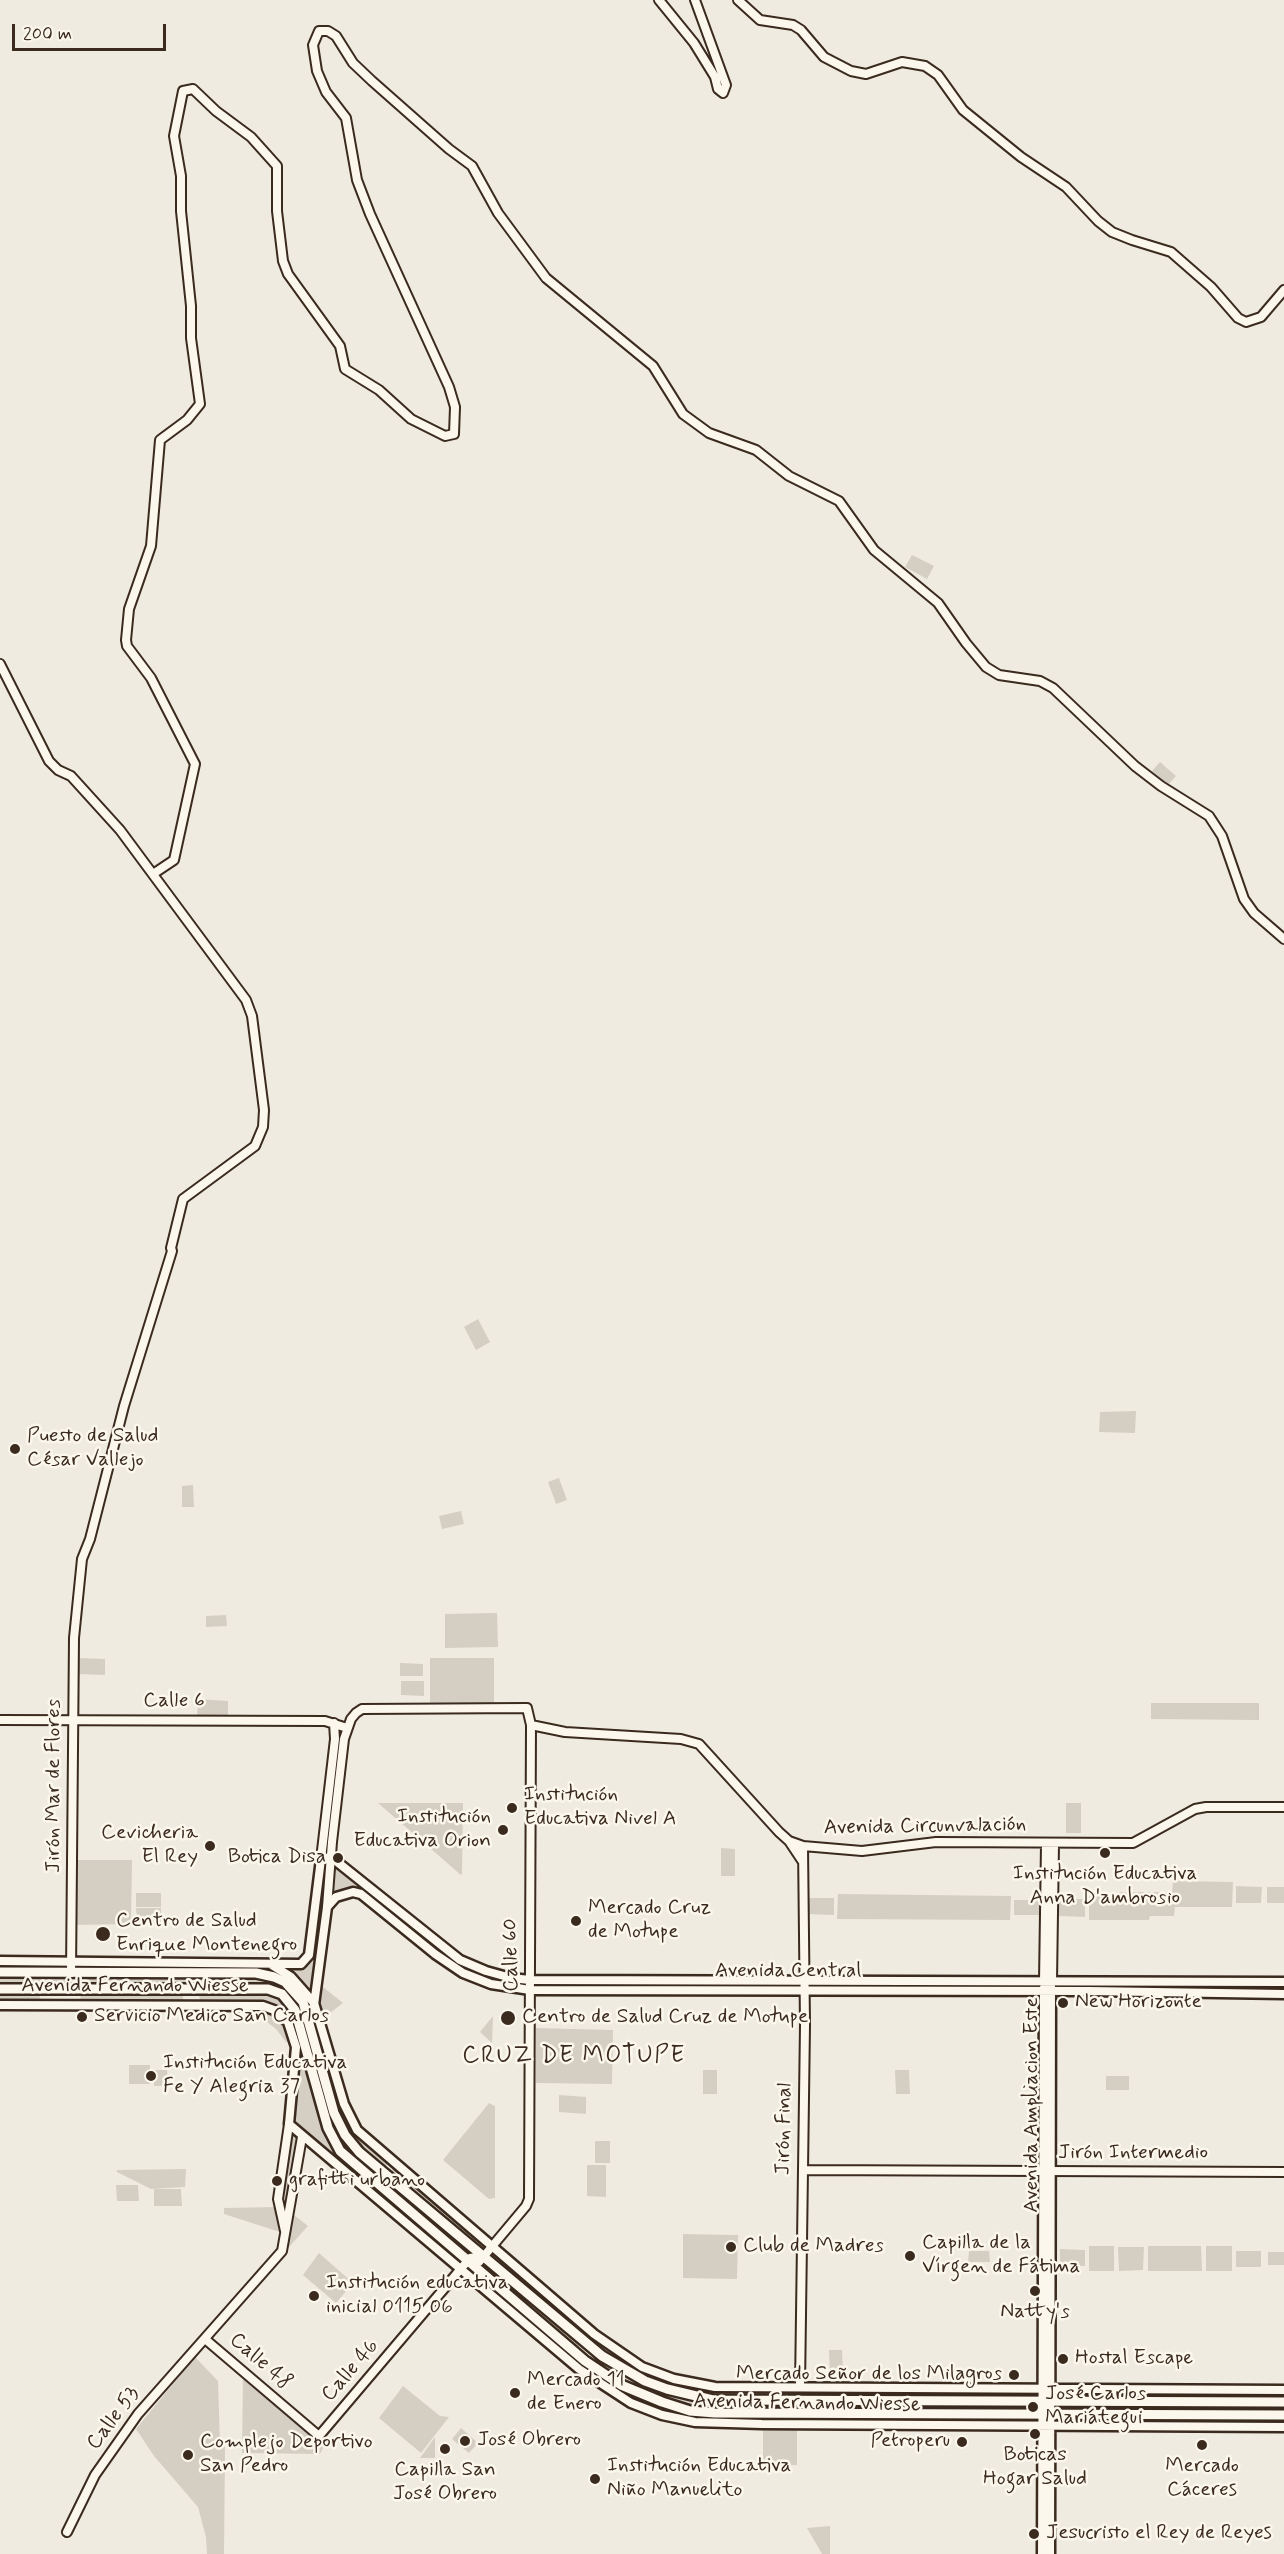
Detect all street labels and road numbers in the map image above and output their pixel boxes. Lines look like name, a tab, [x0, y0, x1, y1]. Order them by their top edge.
street label: Calle 6	[143, 1689, 205, 1715]
street label: Jirón Mar de Flores	[42, 1699, 68, 1873]
street label: Avenida Circunvalación	[824, 1813, 1026, 1841]
street label: Calle 60	[499, 1918, 525, 1992]
street label: Avenida Central	[715, 1959, 861, 1985]
street label: Avenida Fernando Wiesse	[21, 1974, 249, 2000]
street label: Avenida Ampliacion Este	[1020, 1997, 1046, 2213]
street label: Jirón Final	[772, 2083, 798, 2175]
street label: Jirón Intermedio	[1058, 2141, 1208, 2167]
street label: Calle 48	[224, 2328, 296, 2396]
street label: Calle 46	[317, 2335, 385, 2407]
street label: Calle 53	[82, 2383, 146, 2455]
street label: Avenida Fernando Wiesse	[693, 2389, 921, 2419]

